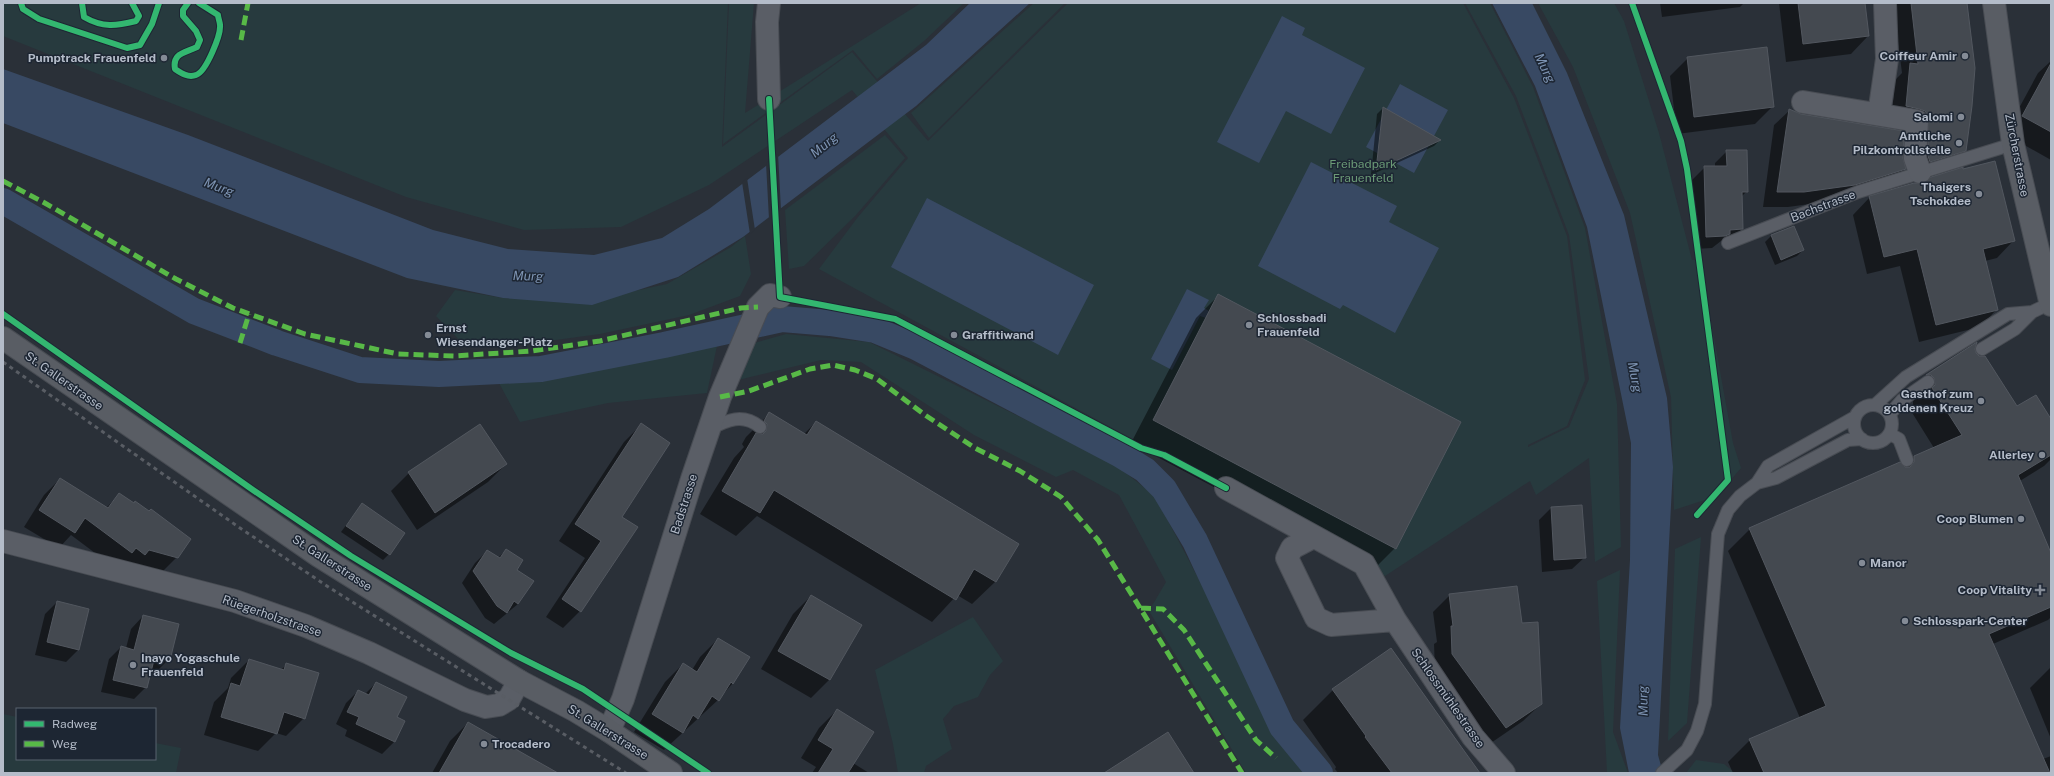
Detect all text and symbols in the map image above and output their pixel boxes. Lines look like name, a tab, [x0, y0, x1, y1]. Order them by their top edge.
place label: Coiffeur Amir	[1880, 49, 1957, 63]
place label: Pumptrack Frauenfeld	[28, 51, 156, 65]
water label: Murg	[1531, 51, 1559, 85]
marker: Coiffeur Amir	[1960, 51, 1970, 61]
marker: Pumptrack Frauenfeld	[159, 53, 169, 63]
place label: Salomi	[1914, 110, 1953, 124]
marker: Salomi	[1956, 112, 1966, 122]
street label: Zürcherstrasse	[2002, 112, 2032, 198]
water label: Murg	[807, 129, 841, 161]
place label: Amtliche Pilzkontrollstelle	[1853, 129, 1951, 157]
marker: Amtliche Pilzkontrollstelle	[1954, 138, 1964, 148]
park label: Freibadpark Frauenfeld	[1329, 157, 1397, 185]
water label: Murg	[202, 174, 236, 200]
place label: Thaigers Tschokdee	[1910, 180, 1971, 208]
street label: Bachstrasse	[1788, 187, 1858, 225]
marker: Thaigers Tschokdee	[1974, 189, 1984, 199]
water label: Murg	[512, 268, 544, 284]
place label: Schlossbadi Frauenfeld	[1257, 311, 1327, 339]
marker: Schlossbadi Frauenfeld	[1244, 320, 1254, 330]
place label: Ernst Wiesendanger-Platz	[436, 321, 552, 349]
place label: Graffitiwand	[962, 328, 1034, 342]
marker: Ernst Wiesendanger-Platz	[423, 330, 433, 340]
marker: Graffitiwand	[949, 330, 959, 340]
street label: St. Gallerstrasse	[22, 349, 106, 413]
water label: Murg	[1625, 360, 1645, 394]
place label: Gasthof zum goldenen Kreuz	[1884, 387, 1973, 415]
marker: Gasthof zum goldenen Kreuz	[1976, 396, 1986, 406]
place label: Allerley	[1989, 448, 2034, 462]
marker: Allerley	[2037, 450, 2047, 460]
street label: Badstrasse	[668, 472, 700, 536]
place label: Coop Blumen	[1937, 512, 2013, 526]
marker: Coop Blumen	[2016, 514, 2026, 524]
street label: St. Gallerstrasse	[289, 532, 375, 594]
place label: Manor	[1870, 556, 1907, 570]
marker: Manor	[1857, 558, 1867, 568]
place label: Coop Vitality	[1958, 583, 2032, 597]
marker: Coop Vitality	[2035, 585, 2045, 595]
street label: Rüegerholzstrasse	[220, 592, 324, 640]
place label: Schlosspark-Center	[1913, 614, 2027, 628]
marker: Schlosspark-Center	[1900, 616, 1910, 626]
street label: Schlossmühlestrasse	[1408, 645, 1488, 751]
place label: Inayo Yogaschule Frauenfeld	[141, 651, 240, 679]
marker: Inayo Yogaschule Frauenfeld	[128, 660, 138, 670]
water label: Murg	[1635, 685, 1651, 717]
street label: St. Gallerstrasse	[565, 702, 651, 762]
legend	[16, 708, 156, 760]
text: Radweg	[52, 717, 97, 731]
text: Weg	[52, 737, 77, 751]
place label: Trocadero	[492, 737, 551, 751]
marker: Trocadero	[479, 739, 489, 749]

